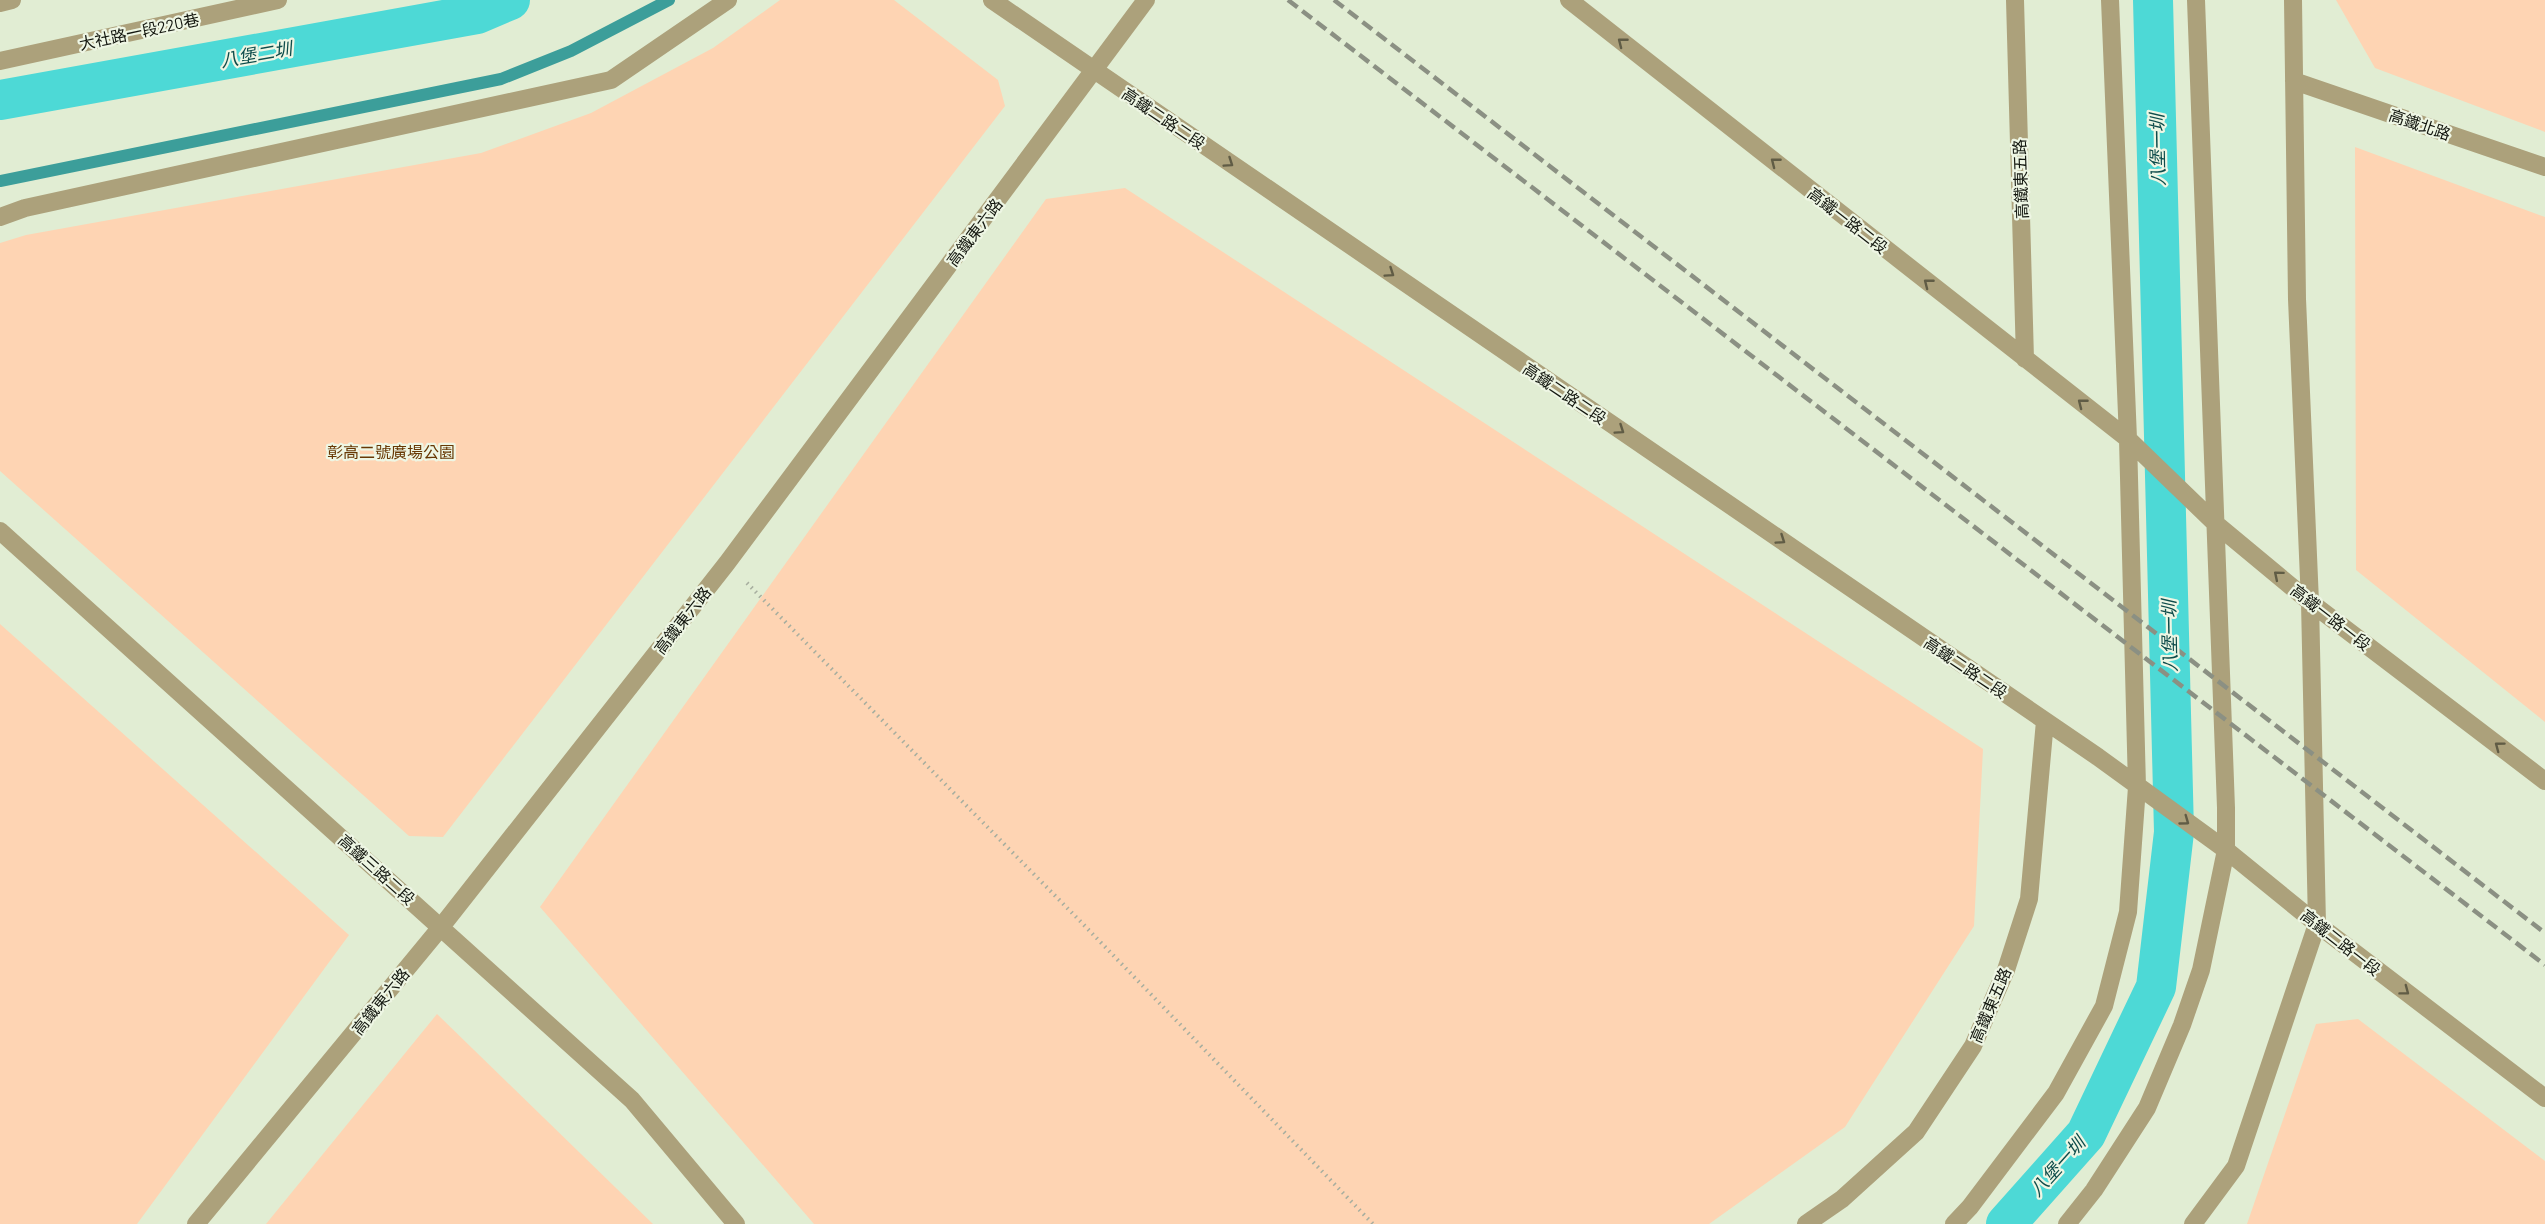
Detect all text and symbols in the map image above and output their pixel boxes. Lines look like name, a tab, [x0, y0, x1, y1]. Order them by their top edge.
street label: 大社路一段220巷	[77, 9, 201, 53]
water label: 八堡二圳	[219, 36, 296, 71]
one-way arrow	[1618, 38, 1629, 49]
street label: 高鐵二路二段	[1119, 83, 1209, 153]
street label: 高鐵北路	[2387, 105, 2453, 143]
water label: 八堡一圳	[2145, 111, 2169, 186]
street label: 高鐵東五路	[2009, 139, 2031, 219]
one-way arrow	[1222, 155, 1233, 166]
one-way arrow	[1771, 159, 1782, 170]
street label: 高鐵一路二段	[1804, 183, 1892, 257]
street label: 高鐵東六路	[942, 194, 1006, 270]
one-way arrow	[1383, 266, 1394, 277]
one-way arrow	[1924, 279, 1935, 290]
street label: 高鐵二路二段	[1520, 358, 1610, 428]
one-way arrow	[2078, 400, 2089, 411]
one-way arrow	[1613, 423, 1624, 434]
park label: 彰高二號廣場公園	[327, 442, 455, 461]
one-way arrow	[1774, 533, 1785, 544]
one-way arrow	[2274, 571, 2285, 582]
street label: 高鐵一路一段	[2287, 580, 2375, 654]
street label: 高鐵東六路	[650, 583, 714, 657]
water label: 八堡一圳	[2157, 597, 2181, 672]
street label: 高鐵二路二段	[1921, 632, 2011, 702]
one-way arrow	[2494, 742, 2505, 753]
one-way arrow	[2178, 814, 2189, 825]
street label: 高鐵三路二段	[335, 830, 419, 908]
street label: 高鐵二路一段	[2297, 905, 2385, 979]
street label: 高鐵東六路	[347, 964, 413, 1038]
street label: 高鐵東五路	[1966, 964, 2014, 1046]
one-way arrow	[2399, 984, 2410, 995]
water label: 八堡一圳	[2025, 1130, 2091, 1200]

